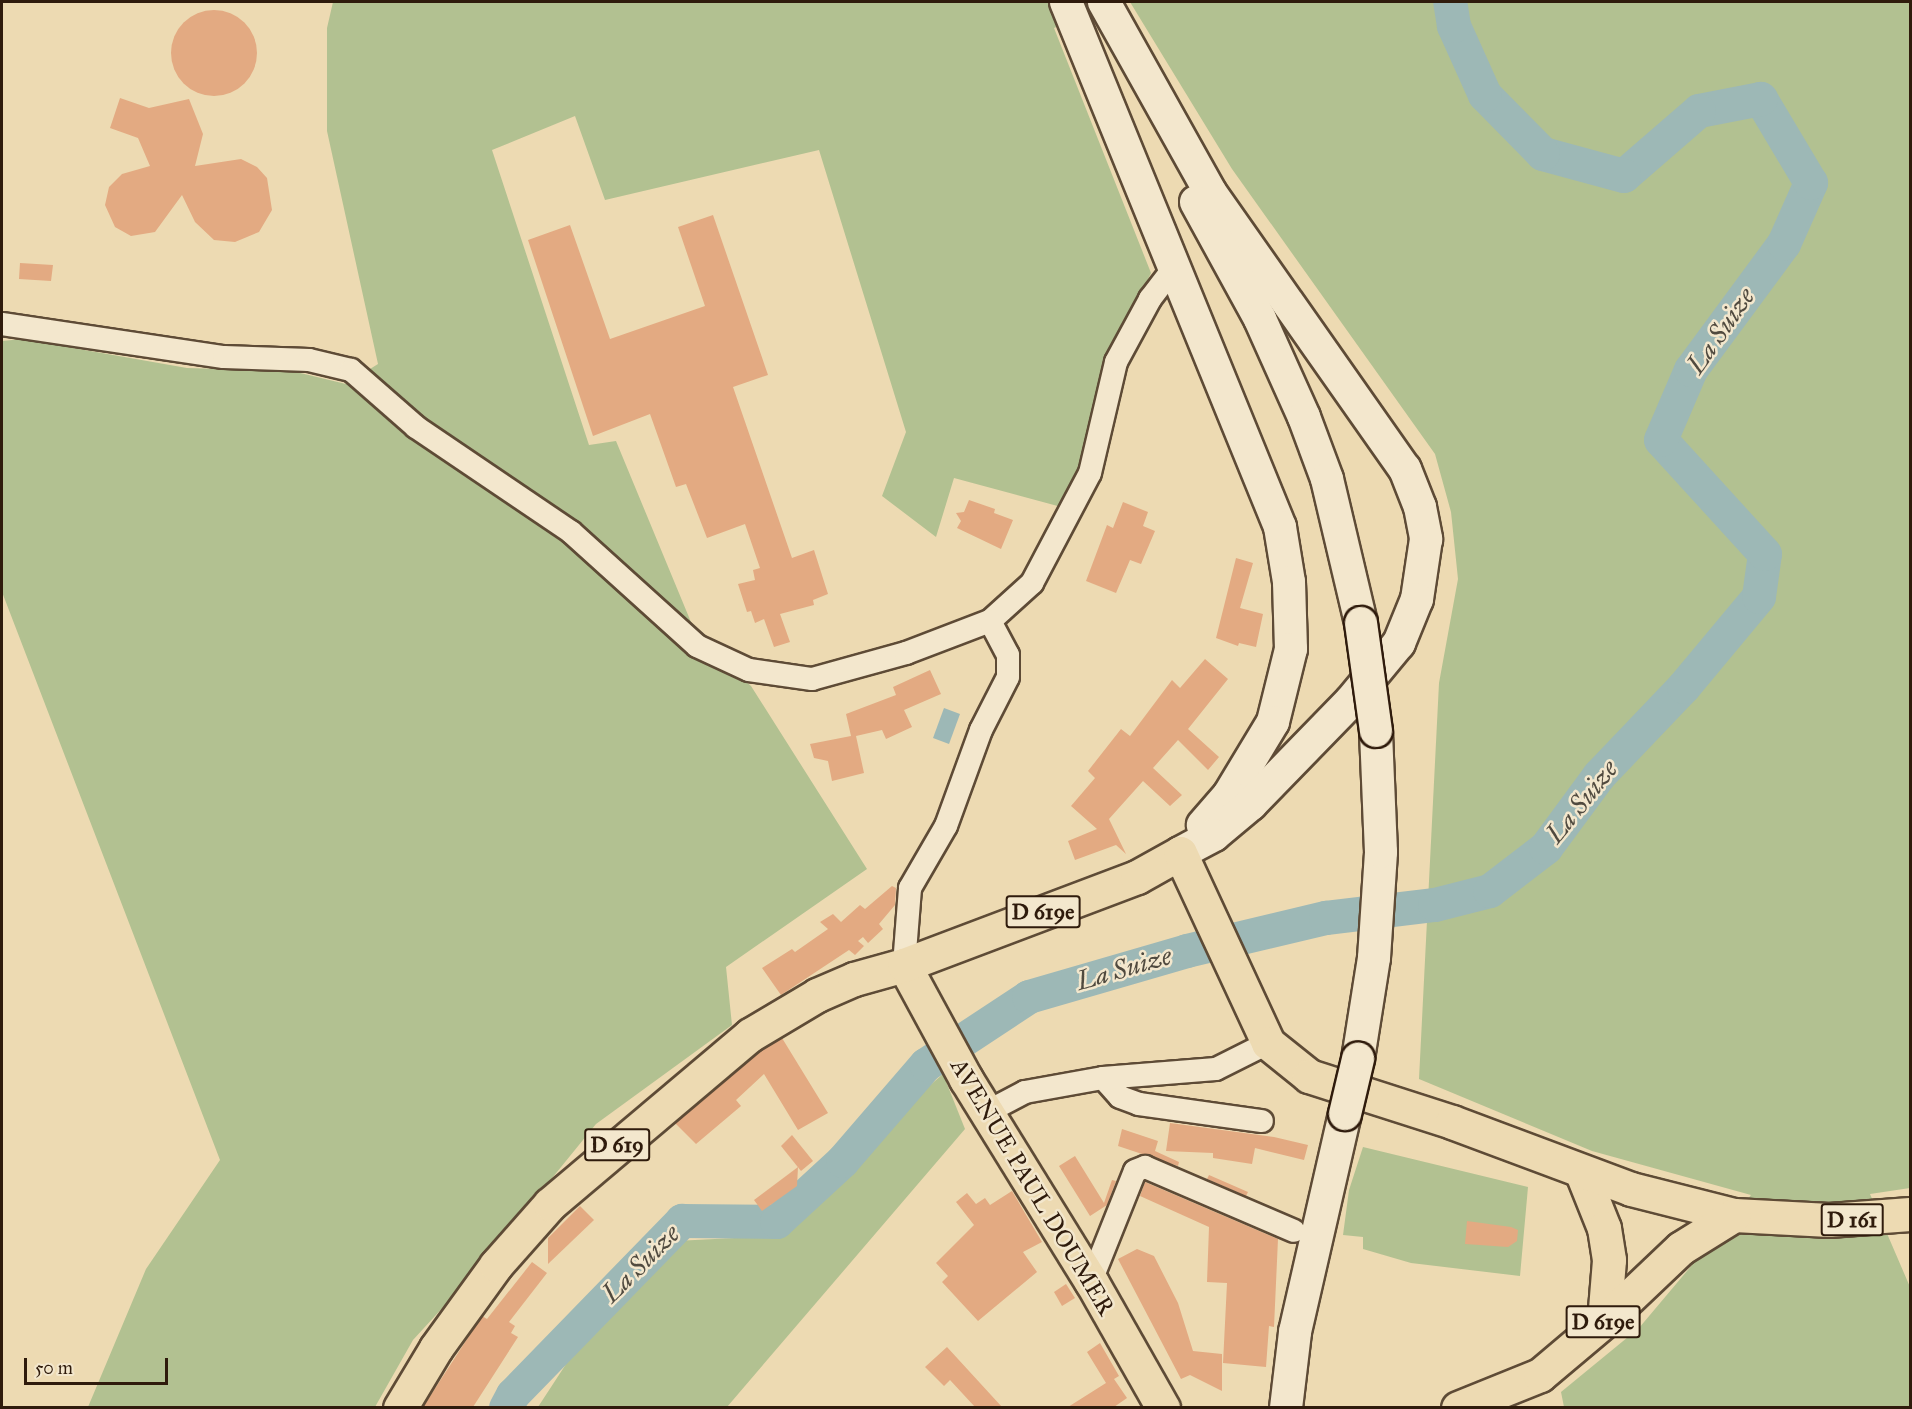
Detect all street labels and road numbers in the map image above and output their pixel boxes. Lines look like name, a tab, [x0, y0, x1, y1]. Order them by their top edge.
road number: D 619e	[1006, 893, 1080, 931]
street label: AVENUE PAUL DOUMER	[944, 1053, 1120, 1321]
road number: D 619	[584, 1126, 650, 1164]
road number: D 161	[1820, 1201, 1884, 1239]
road number: D 619e	[1566, 1303, 1640, 1341]

